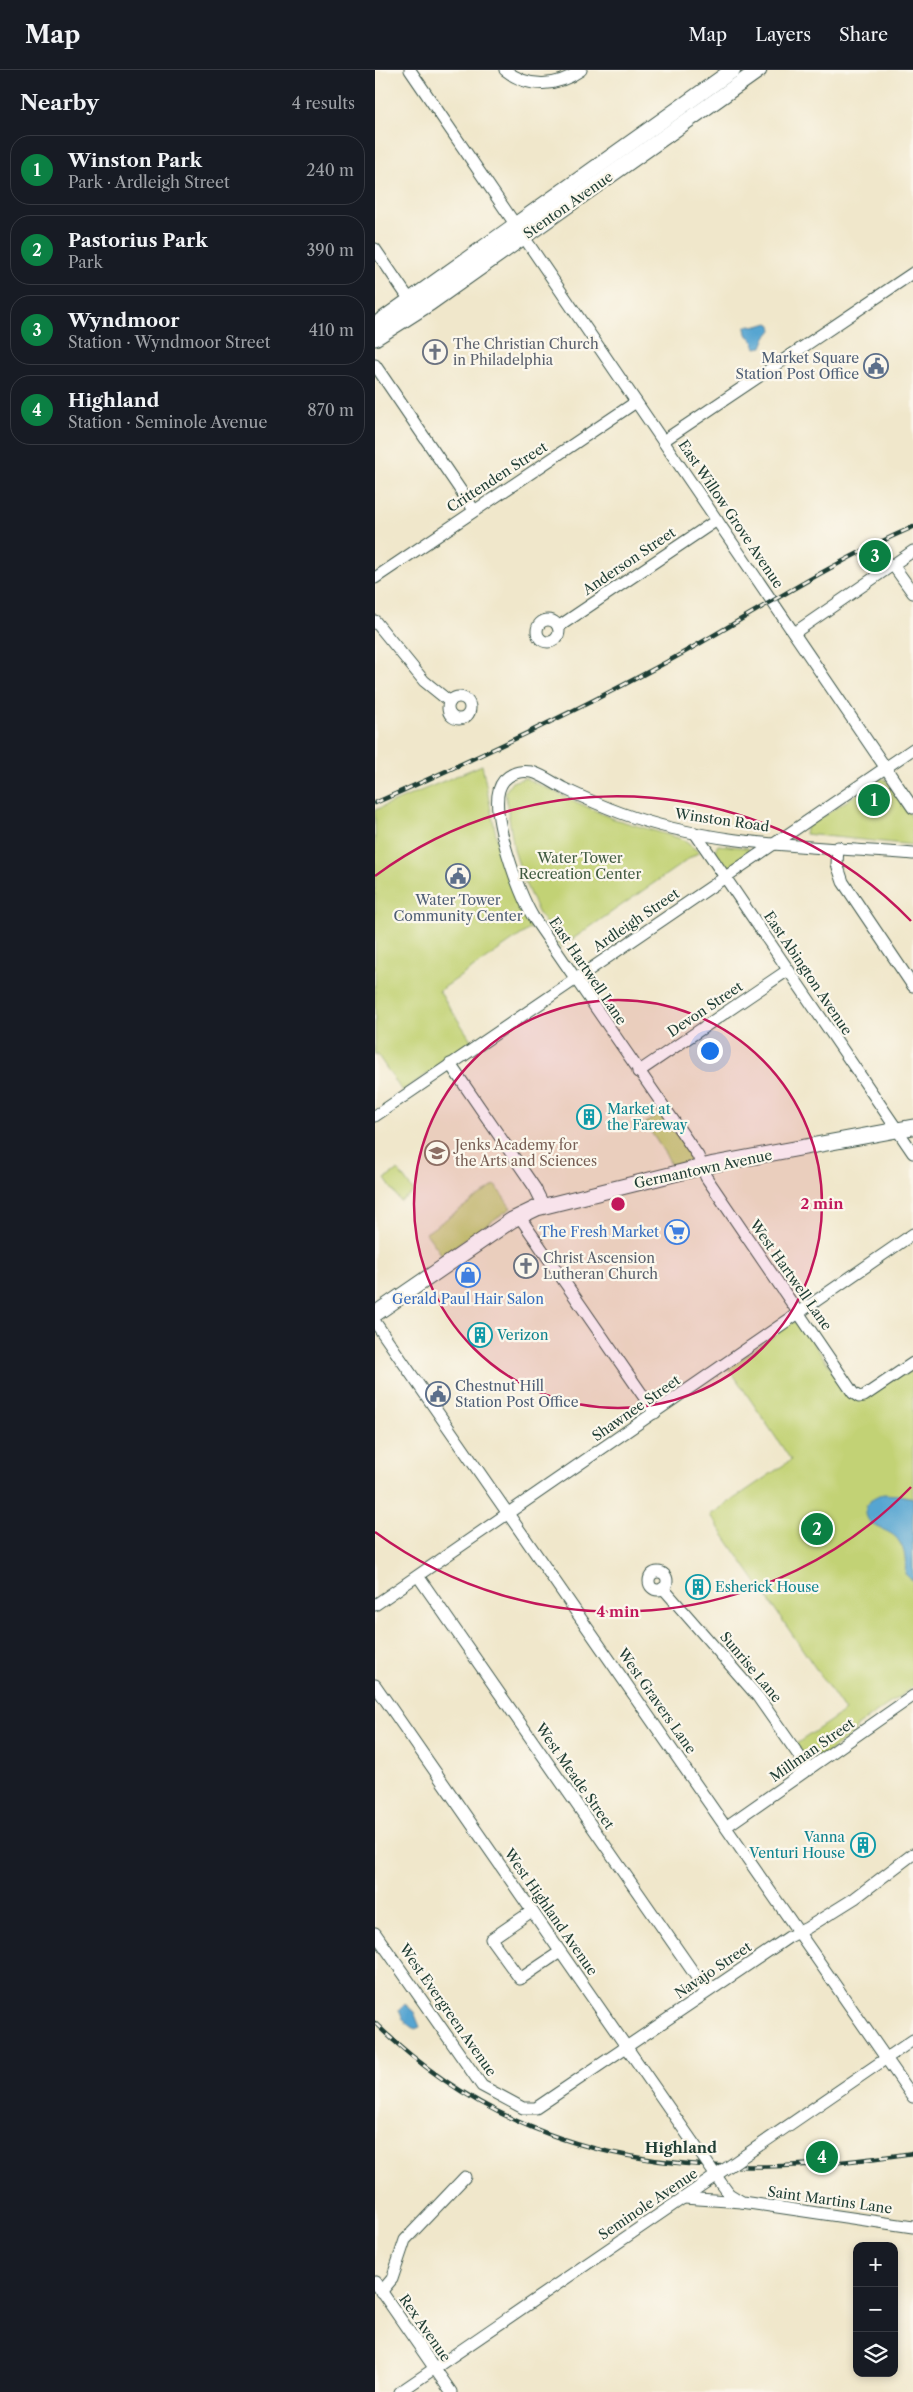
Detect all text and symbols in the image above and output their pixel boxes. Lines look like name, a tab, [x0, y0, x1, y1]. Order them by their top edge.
text: Map	[25, 20, 80, 49]
text: Map	[689, 24, 727, 46]
text: Layers	[755, 24, 811, 46]
text: Share	[839, 24, 888, 46]
text: Nearby	[20, 90, 99, 115]
text: 4 results	[292, 93, 355, 113]
text: Winston Park	[68, 149, 202, 172]
text: 1	[33, 160, 41, 180]
text: 240 m	[306, 160, 354, 180]
street label: Stenton Avenue	[520, 167, 616, 243]
text: Park · Ardleigh Street	[68, 172, 230, 192]
text: Pastorius Park	[68, 229, 208, 252]
text: 2	[32, 240, 42, 260]
text: 390 m	[307, 240, 354, 260]
text: Park	[68, 252, 103, 272]
text: Wyndmoor	[68, 309, 180, 332]
text: 3	[32, 320, 42, 340]
text: 410 m	[309, 320, 354, 340]
text: Station · Wyndmoor Street	[68, 332, 270, 352]
place label: The Christian Church in Philadelphia	[453, 335, 599, 369]
church icon: The Christian Church in Philadelphia	[422, 339, 448, 365]
place label: Market Square Station Post Office	[736, 349, 859, 383]
public building icon: Market Square Station Post Office	[863, 353, 889, 379]
text: Highland	[68, 389, 160, 412]
text: 4	[32, 400, 42, 420]
text: 870 m	[307, 400, 354, 420]
text: Station · Seminole Avenue	[68, 412, 267, 432]
street label: East Willow Grove Avenue	[675, 436, 788, 592]
street label: Crittenden Street	[443, 438, 551, 516]
street label: Anderson Street	[578, 523, 679, 599]
pin: 3	[859, 537, 891, 575]
pin: 1	[858, 781, 890, 819]
street label: Winston Road	[673, 804, 771, 836]
park label: Water Tower Recreation Center	[519, 849, 641, 883]
public building icon: Water Tower Community Center	[445, 863, 471, 889]
street label: Ardleigh Street	[589, 884, 683, 956]
place label: Water Tower Community Center	[393, 891, 523, 925]
street label: East Abington Avenue	[760, 908, 856, 1039]
street label: East Hartwell Lane	[545, 914, 631, 1028]
street label: Devon Street	[664, 977, 746, 1041]
your location	[697, 1038, 723, 1064]
place label: Market at the Fareway	[607, 1100, 688, 1134]
building icon: Market at the Fareway	[576, 1104, 602, 1130]
place label: Jenks Academy for the Arts and Sciences	[453, 1136, 597, 1170]
school or university icon: Jenks Academy for the Arts and Sciences	[424, 1140, 450, 1166]
street label: Germantown Avenue	[632, 1146, 774, 1192]
text: 2 min	[800, 1194, 844, 1213]
centre of rings	[609, 1195, 627, 1213]
street label: West Hartwell Lane	[745, 1215, 836, 1334]
supermarket icon: The Fresh Market	[664, 1219, 690, 1245]
place label: The Fresh Market	[539, 1223, 659, 1241]
place label: Christ Ascension Lutheran Church	[543, 1249, 658, 1283]
church icon: Christ Ascension Lutheran Church	[513, 1253, 539, 1279]
shop icon: Gerald Paul Hair Salon	[455, 1262, 481, 1288]
place label: Gerald Paul Hair Salon	[392, 1290, 544, 1308]
building icon: Verizon	[467, 1322, 493, 1348]
place label: Verizon	[496, 1326, 549, 1344]
street label: Shawnee Street	[588, 1371, 684, 1445]
place label: Chestnut Hill Station Post Office	[455, 1377, 579, 1411]
public building icon: Chestnut Hill Station Post Office	[425, 1381, 451, 1407]
pin: 2	[801, 1510, 833, 1548]
building icon: Esherick House	[685, 1574, 711, 1600]
place label: Esherick House	[715, 1578, 819, 1596]
text: 4 min	[596, 1602, 640, 1621]
street label: Sunrise Lane	[716, 1628, 786, 1706]
street label: West Gravers Lane	[613, 1644, 700, 1757]
street label: Millman Street	[766, 1714, 858, 1786]
street label: West Meade Street	[531, 1719, 618, 1833]
place label: Vanna Venturi House	[748, 1828, 846, 1862]
building icon: Vanna Venturi House	[850, 1832, 876, 1858]
street label: West Highland Avenue	[500, 1844, 602, 1979]
street label: Navajo Street	[671, 1938, 755, 2002]
street label: West Evergreen Avenue	[395, 1939, 501, 2080]
district label: Highland	[645, 2138, 717, 2157]
pin: 4	[806, 2138, 838, 2176]
street label: Seminole Avenue	[595, 2164, 701, 2244]
street label: Saint Martins Lane	[767, 2182, 894, 2218]
map controls	[853, 2242, 898, 2377]
button: +	[853, 2242, 898, 2287]
button: −	[853, 2287, 898, 2332]
street label: Rex Avenue	[395, 2291, 455, 2365]
button: layers	[853, 2332, 898, 2377]

